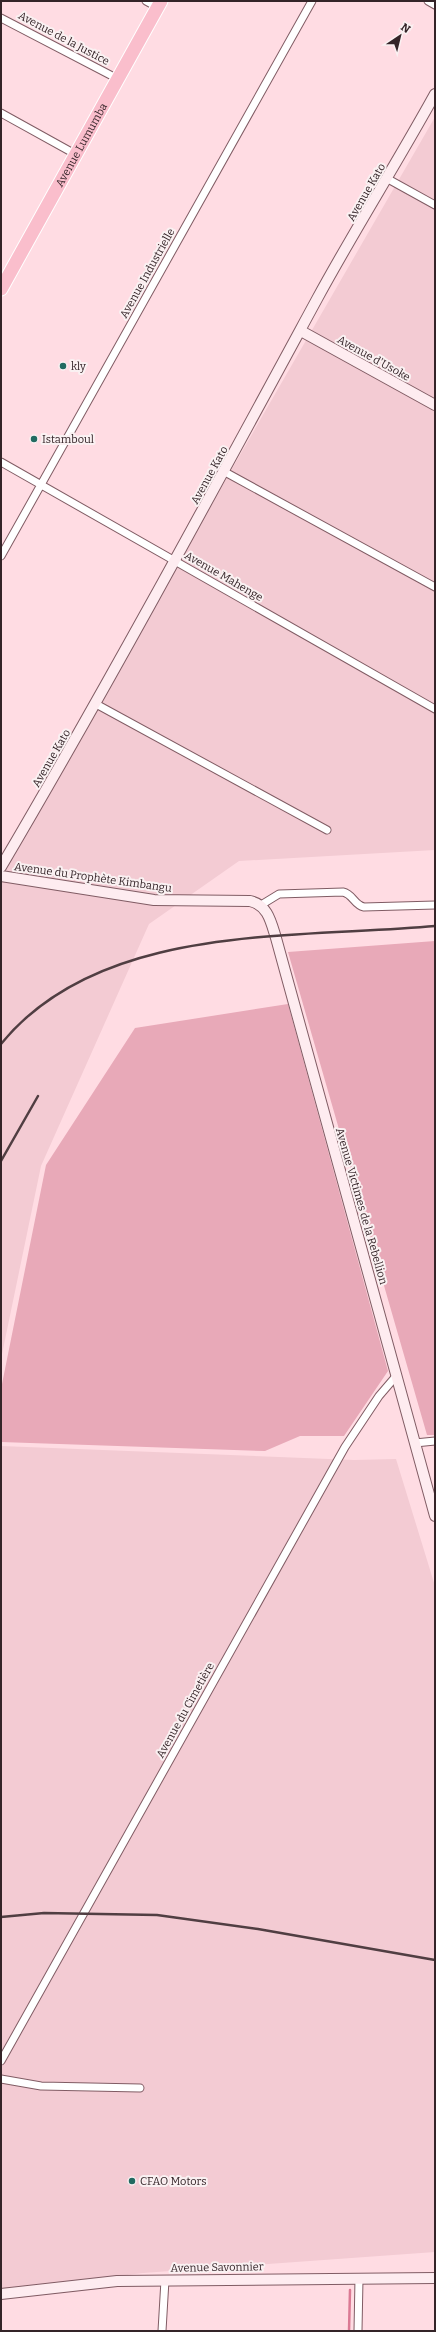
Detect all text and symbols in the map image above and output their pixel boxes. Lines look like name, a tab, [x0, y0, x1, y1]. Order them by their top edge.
street label: Avenue de la Justice	[16, 9, 111, 68]
north arrow	[380, 16, 420, 56]
text: N	[398, 20, 413, 36]
street label: Avenue Lumumba	[53, 101, 110, 189]
street label: Avenue Kato	[345, 161, 388, 223]
street label: Avenue Industrielle	[117, 226, 178, 320]
street label: Avenue d'Usoke	[335, 333, 412, 384]
place label: kly	[71, 360, 86, 373]
marker: kly	[58, 361, 68, 371]
place label: Istamboul	[42, 433, 94, 446]
marker: Istamboul	[29, 434, 39, 444]
street label: Avenue Kato	[188, 444, 231, 507]
street label: Avenue Mahenge	[182, 549, 265, 604]
street label: Avenue Kato	[30, 727, 73, 789]
street label: Avenue du Prophète Kimbangu	[13, 860, 173, 895]
street label: Avenue Victimes de la Rebellion	[333, 1126, 390, 1286]
street label: Avenue du Cimetière	[154, 1660, 217, 1760]
place label: CFAO Motors	[140, 2175, 207, 2188]
marker: CFAO Motors	[127, 2176, 137, 2186]
street label: Avenue Savonnier	[170, 2260, 264, 2275]

